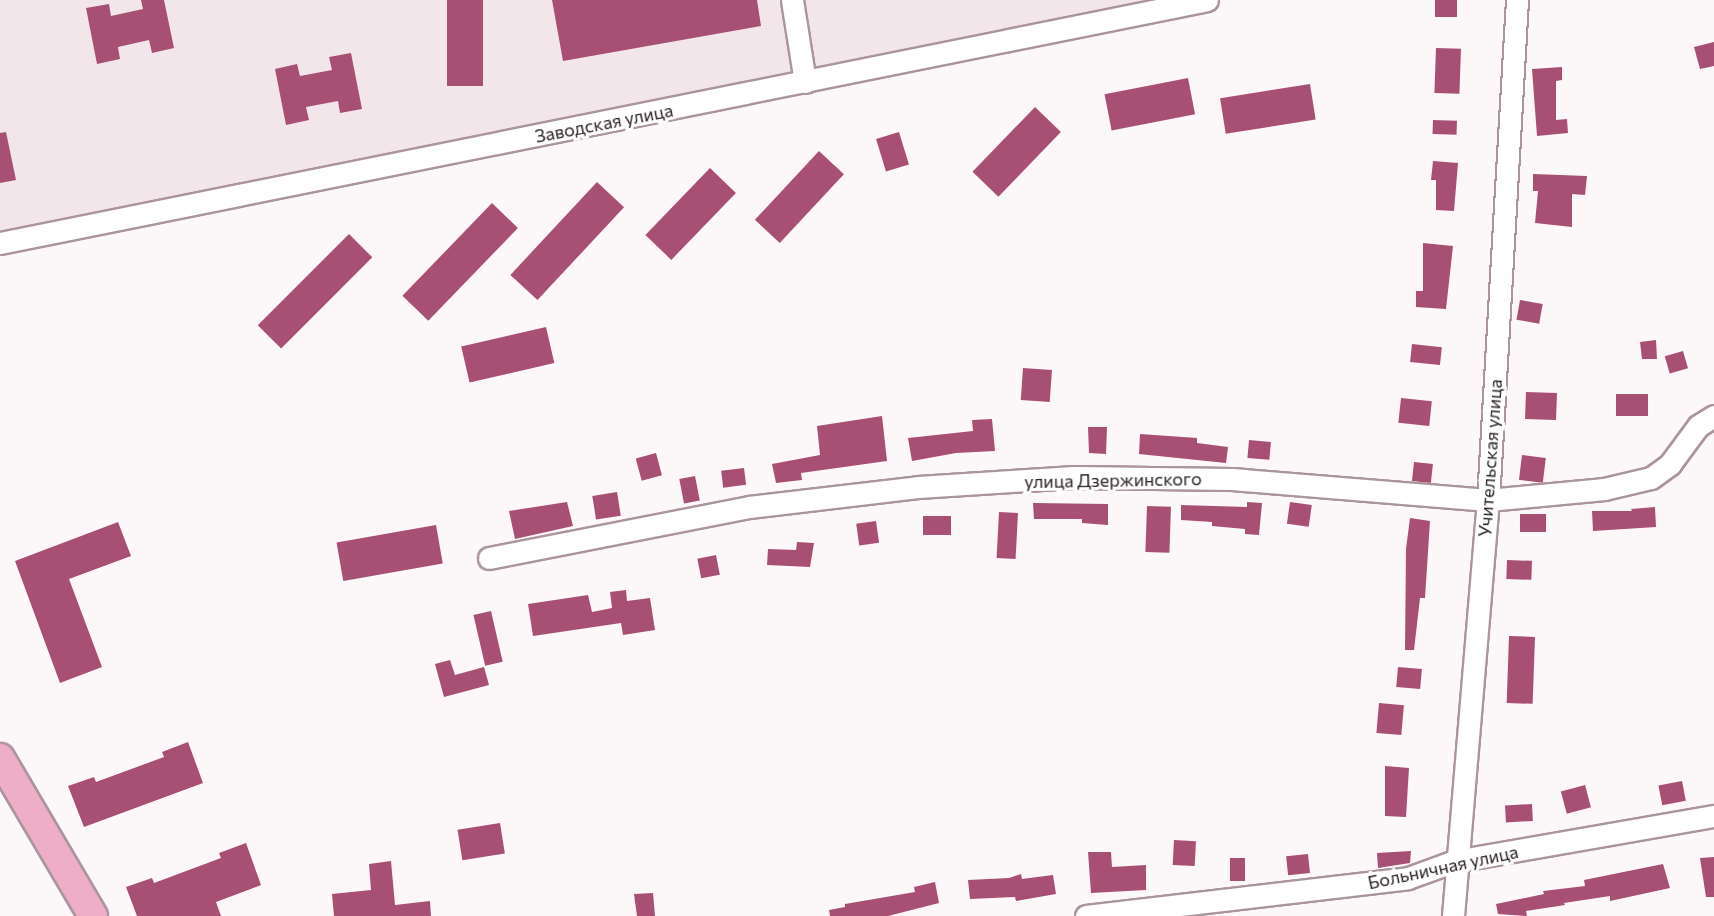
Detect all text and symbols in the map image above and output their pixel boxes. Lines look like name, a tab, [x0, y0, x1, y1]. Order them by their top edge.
street label: Заводская улица	[533, 99, 675, 147]
street label: Учительская улица	[1474, 378, 1506, 538]
street label: улица Дзержинского	[1024, 468, 1202, 492]
street label: Больничная улица	[1366, 840, 1520, 894]

